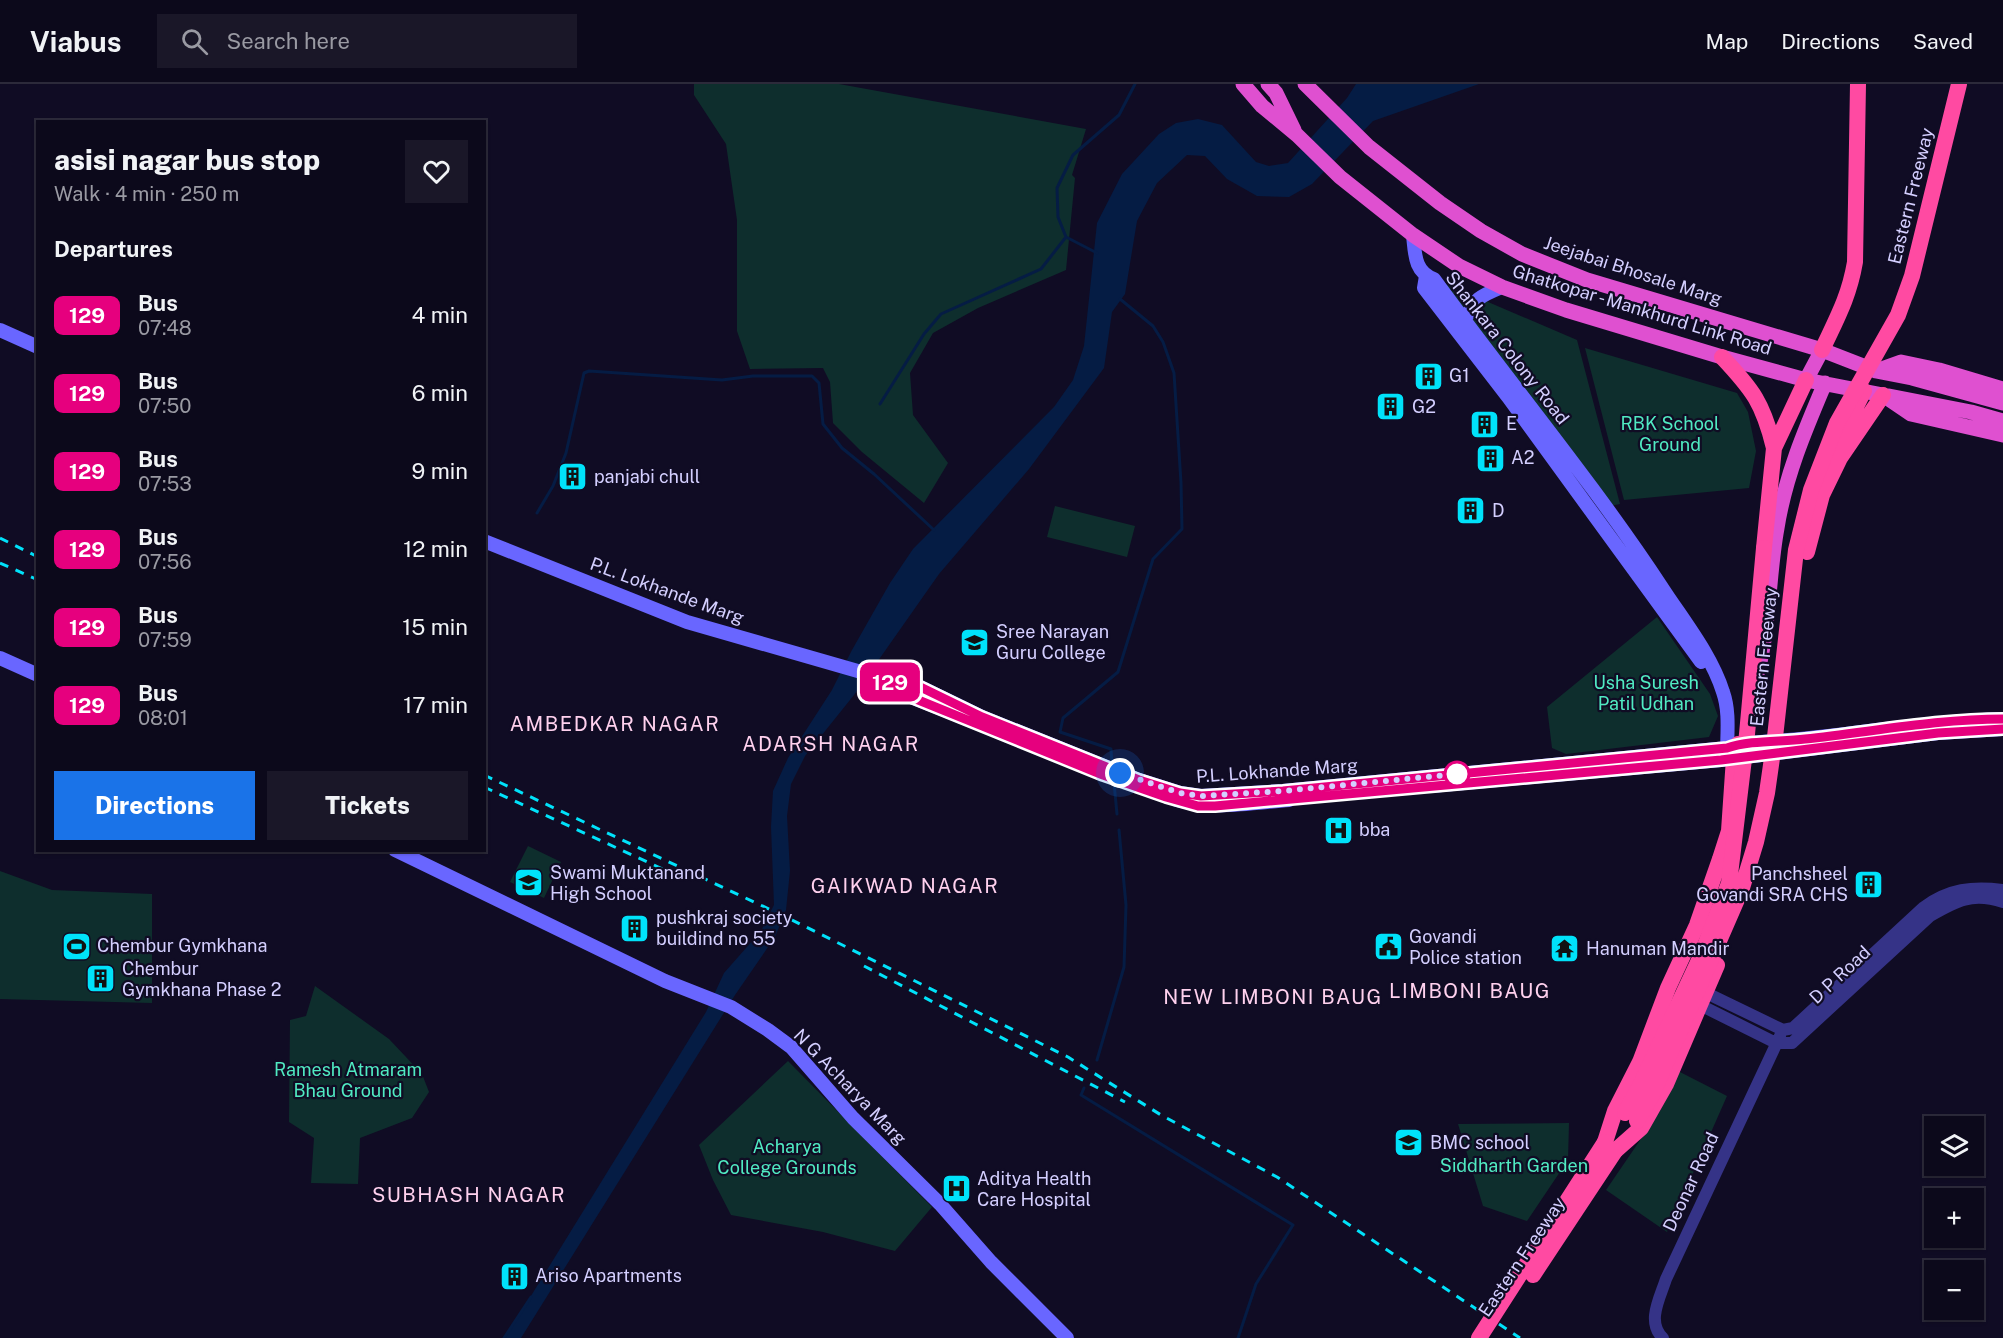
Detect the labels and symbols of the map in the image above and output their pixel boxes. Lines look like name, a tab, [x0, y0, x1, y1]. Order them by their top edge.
street label: Eastern Freeway	[1883, 125, 1938, 266]
street label: Jeejabai Bhosale Marg	[1541, 232, 1725, 309]
street label: Ghatkopar - Mankhurd Link Road	[1510, 260, 1774, 359]
street label: Shankara Colony Road	[1441, 267, 1574, 428]
building icon: G1	[1412, 360, 1444, 392]
place label: G1	[1449, 365, 1470, 386]
building icon: G2	[1375, 391, 1407, 423]
place label: G2	[1412, 396, 1436, 417]
building icon: E	[1469, 408, 1501, 440]
place label: E	[1506, 413, 1517, 434]
park label: RBK School Ground	[1621, 413, 1719, 455]
building icon: A2	[1474, 442, 1506, 474]
place label: A2	[1511, 447, 1535, 468]
building icon: panjabi chull	[557, 461, 589, 493]
place label: panjabi chull	[594, 466, 700, 487]
building icon: D	[1455, 495, 1487, 527]
place label: D	[1492, 500, 1504, 521]
street label: P.L. Lokhande Marg	[587, 553, 747, 628]
street label: Eastern Freeway	[1746, 586, 1781, 727]
place label: Sree Narayan Guru College	[996, 621, 1109, 663]
school or university icon: Sree Narayan Guru College	[959, 626, 991, 658]
line badge: 129	[856, 662, 924, 702]
park label: Usha Suresh Patil Udhan	[1593, 672, 1699, 714]
district label: AMBEDKAR NAGAR	[510, 712, 720, 736]
district label: ADARSH NAGAR	[742, 732, 920, 756]
street label: P.L. Lokhande Marg	[1195, 754, 1359, 787]
your location	[1105, 758, 1135, 788]
unlabelled marker	[1444, 761, 1470, 787]
hospital icon: bba	[1322, 814, 1354, 846]
place label: bba	[1359, 819, 1390, 840]
place label: Swami Muktanand High School	[550, 862, 705, 904]
place label: Panchsheel Govandi SRA CHS	[1696, 863, 1848, 905]
school or university icon: Swami Muktanand High School	[513, 867, 545, 899]
building icon: Panchsheel Govandi SRA CHS	[1853, 868, 1885, 900]
district label: GAIKWAD NAGAR	[811, 874, 999, 898]
place label: pushkraj society buildind no 55	[656, 907, 793, 949]
building icon: pushkraj society buildind no 55	[619, 912, 651, 944]
place label: Govandi Police station	[1409, 926, 1522, 968]
sports icon: Chembur Gymkhana	[60, 930, 92, 962]
public building icon: Govandi Police station	[1372, 931, 1404, 963]
temple icon: Hanuman Mandir	[1549, 933, 1581, 965]
place label: Chembur Gymkhana	[97, 935, 267, 956]
place label: Hanuman Mandir	[1586, 938, 1730, 959]
street label: D P Road	[1805, 941, 1874, 1008]
place label: Chembur Gymkhana Phase 2	[122, 958, 281, 1000]
building icon: Chembur Gymkhana Phase 2	[85, 963, 117, 995]
district label: LIMBONI BAUG	[1389, 979, 1551, 1003]
district label: NEW LIMBONI BAUG	[1163, 985, 1383, 1009]
street label: N G Acharya Marg	[790, 1024, 911, 1149]
park label: Ramesh Atmaram Bhau Ground	[274, 1059, 422, 1101]
school or university icon: BMC school	[1393, 1127, 1425, 1159]
street label: Deonar Road	[1658, 1129, 1723, 1235]
place label: BMC school	[1430, 1132, 1530, 1153]
park label: Acharya College Grounds	[717, 1136, 857, 1178]
park label: Siddharth Garden	[1440, 1155, 1588, 1176]
place label: Aditya Health Care Hospital	[977, 1168, 1091, 1210]
hospital icon: Aditya Health Care Hospital	[940, 1173, 972, 1205]
district label: SUBHASH NAGAR	[372, 1183, 566, 1207]
street label: Eastern Freeway	[1474, 1193, 1570, 1320]
building icon: Ariso Apartments	[498, 1260, 530, 1292]
place label: Ariso Apartments	[535, 1265, 682, 1286]

